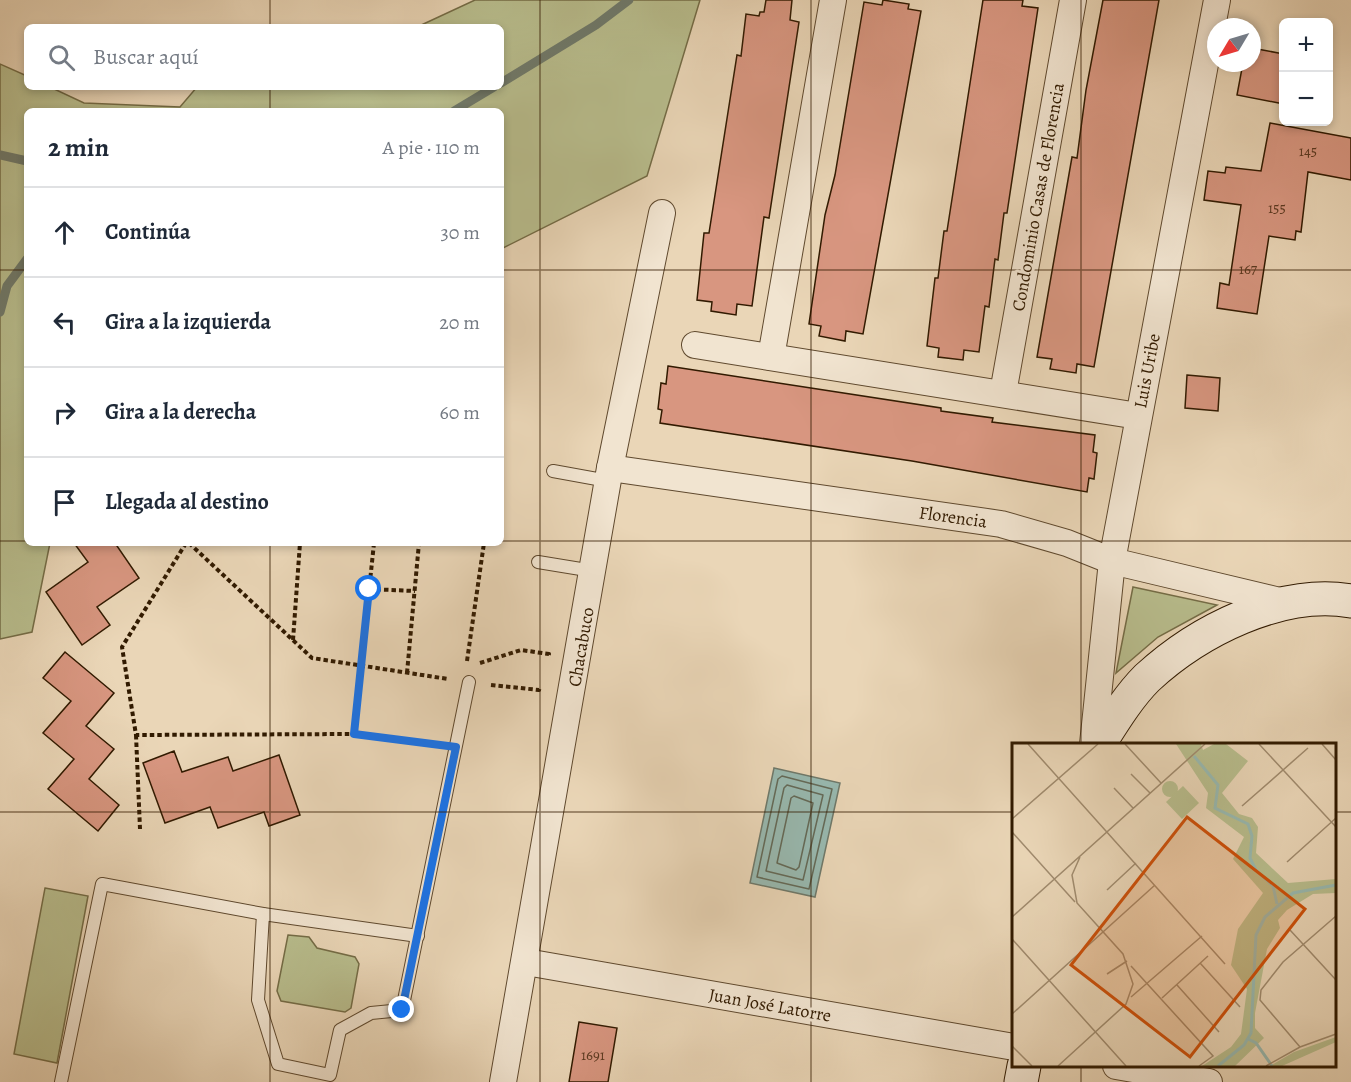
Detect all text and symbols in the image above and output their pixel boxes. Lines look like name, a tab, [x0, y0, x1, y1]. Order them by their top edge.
north arrow	[1207, 18, 1261, 72]
map controls	[1279, 18, 1333, 126]
button: +	[1279, 18, 1333, 72]
search box	[24, 24, 504, 90]
icon: search	[45, 41, 78, 74]
text: Buscar aquí	[93, 42, 199, 72]
button: −	[1279, 72, 1333, 126]
street label: Condominio Casas de Florencia	[1006, 80, 1070, 313]
text: 2 min	[48, 130, 109, 165]
text: A pie · 110 m	[382, 134, 480, 161]
house number: 145	[1299, 141, 1317, 161]
house number: 155	[1268, 198, 1286, 218]
icon: ahead	[48, 216, 81, 249]
text: Continúa	[105, 217, 191, 247]
text: 30 m	[440, 219, 480, 246]
house number: 167	[1239, 259, 1258, 279]
icon: left	[48, 306, 81, 339]
text: Gira a la izquierda	[105, 307, 271, 337]
text: 20 m	[439, 309, 480, 336]
street label: Luis Uribe	[1128, 331, 1166, 411]
icon: right	[48, 396, 81, 429]
text: Gira a la derecha	[105, 397, 256, 427]
text: 60 m	[440, 399, 480, 426]
icon: arrive	[48, 486, 81, 519]
text: Llegada al destino	[105, 487, 269, 517]
street label: Florencia	[918, 500, 989, 534]
route start	[355, 575, 381, 601]
street label: Chacabuco	[562, 605, 600, 689]
inset map	[1012, 743, 1336, 1067]
street label: Juan José Latorre	[707, 982, 833, 1028]
route end	[388, 996, 414, 1022]
house number: 1691	[581, 1045, 605, 1065]

